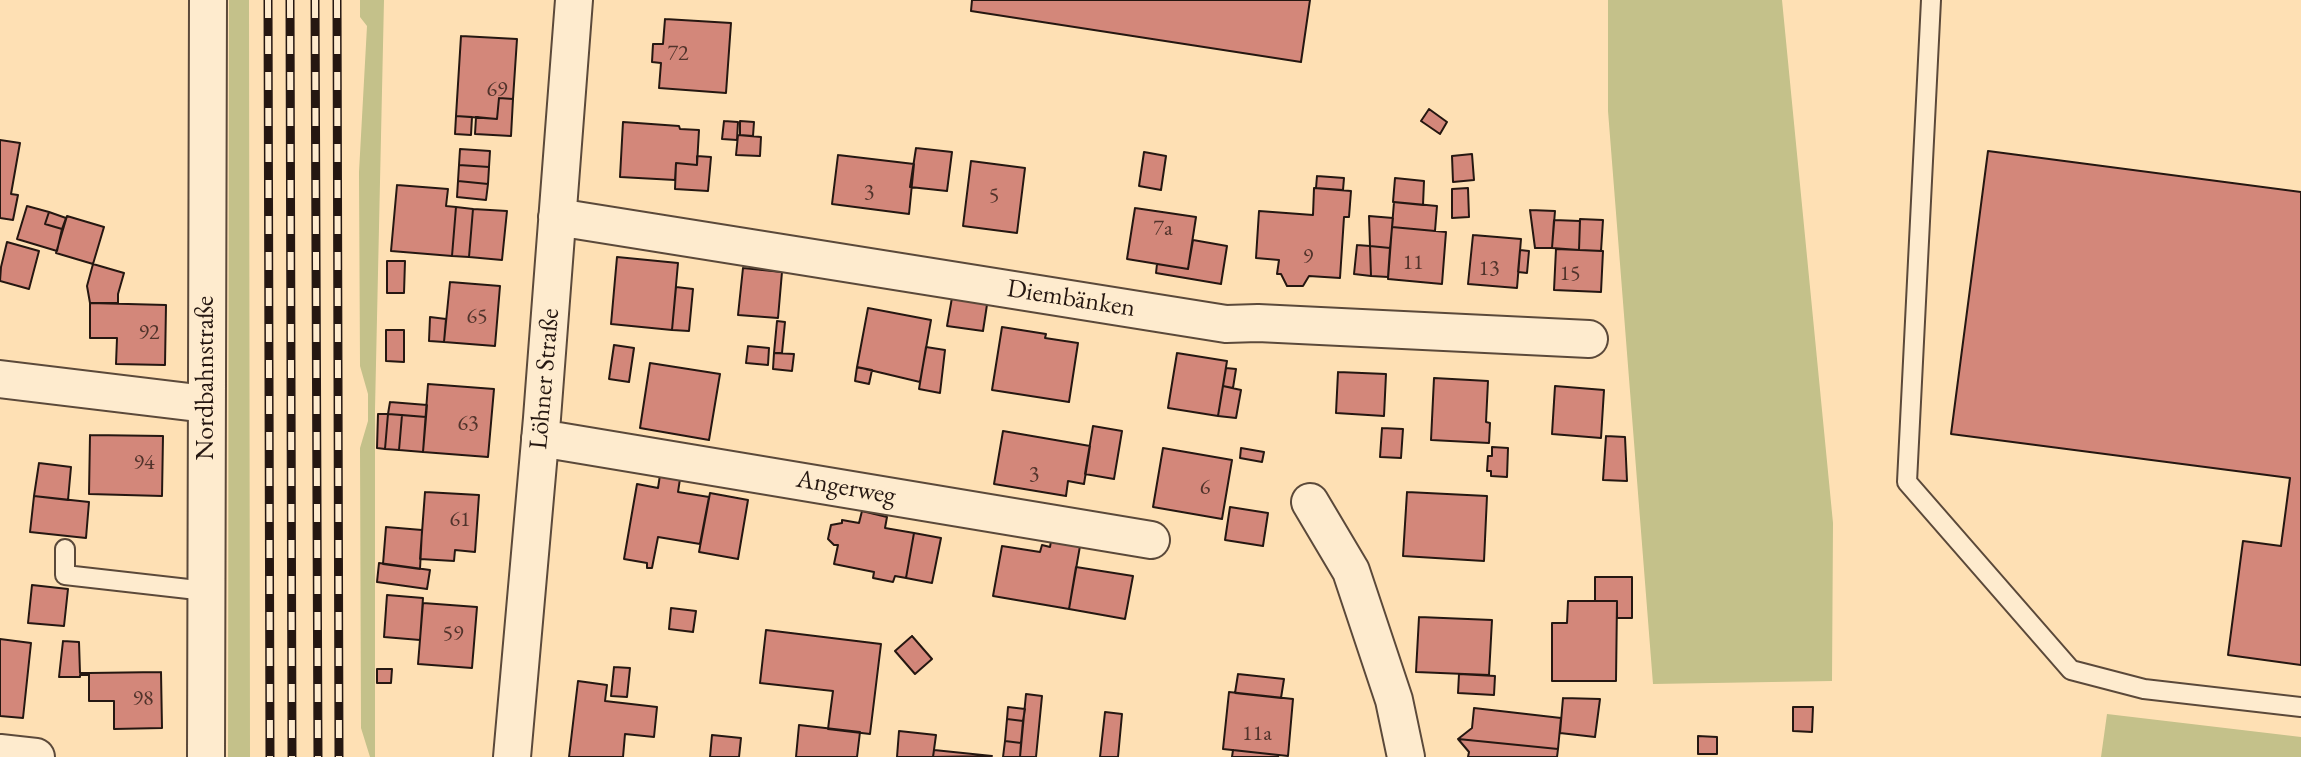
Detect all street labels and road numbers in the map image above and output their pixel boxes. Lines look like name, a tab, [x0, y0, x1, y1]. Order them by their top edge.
street label: Diembänken	[1005, 273, 1137, 325]
street label: Nordbahnstraße	[190, 296, 222, 460]
street label: Löhner Straße	[523, 307, 567, 451]
street label: Angerweg	[794, 464, 898, 512]

